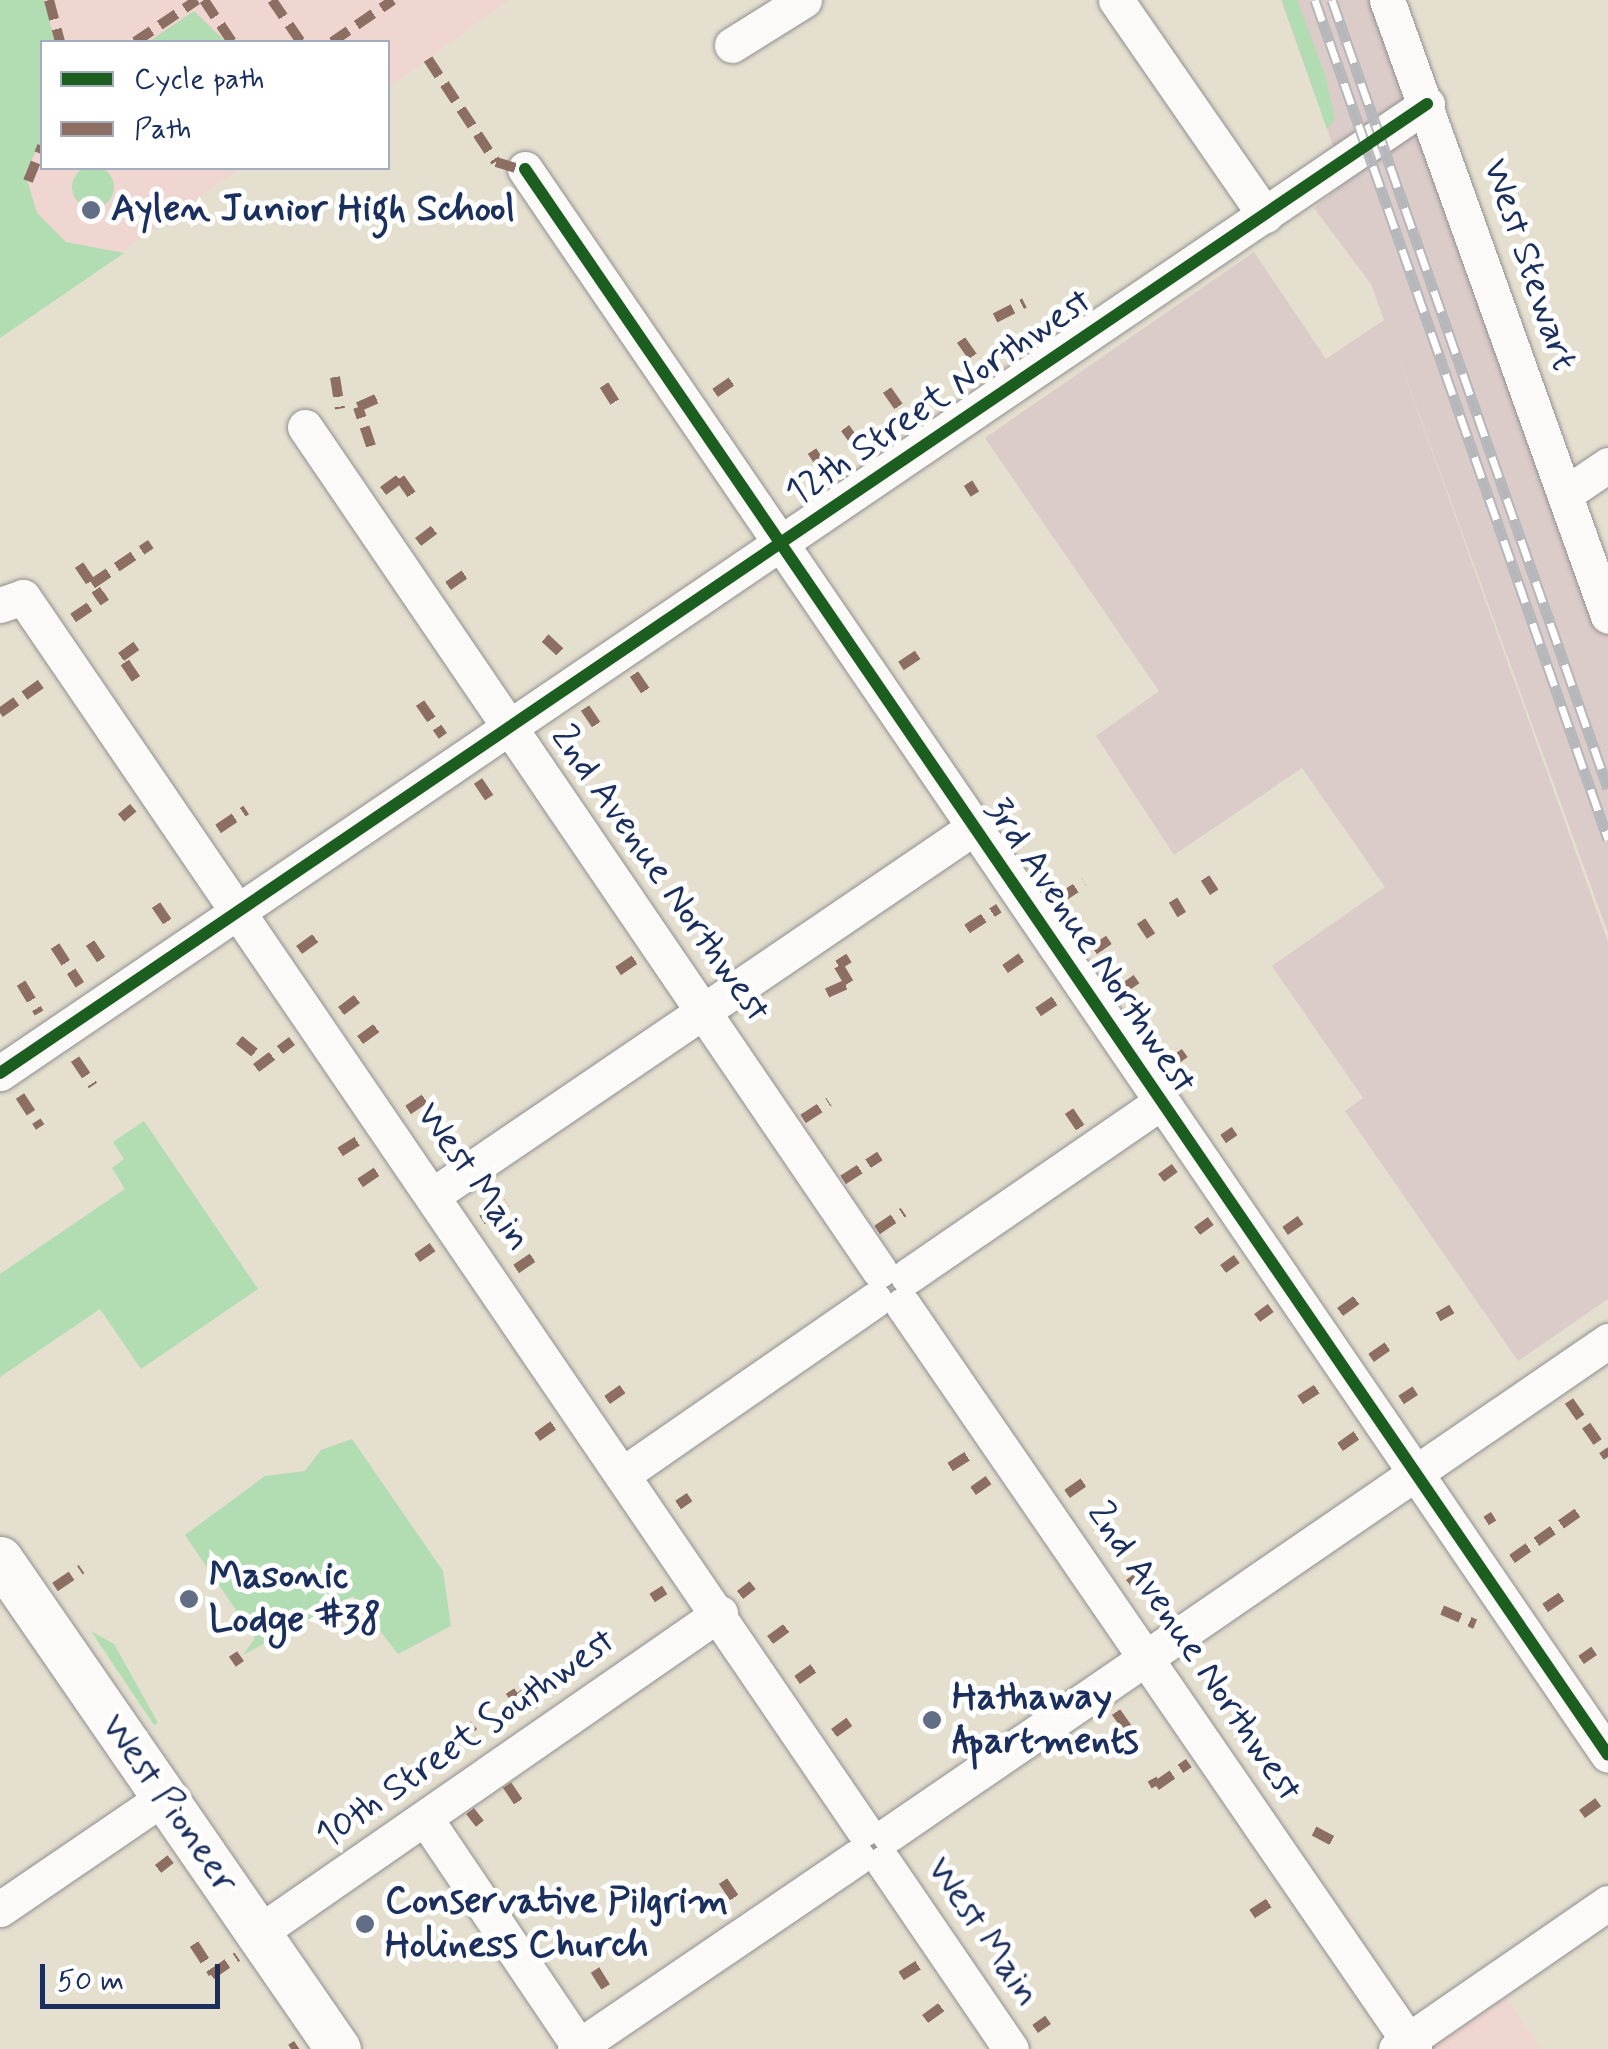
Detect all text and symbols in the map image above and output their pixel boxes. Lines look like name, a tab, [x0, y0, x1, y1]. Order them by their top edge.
legend	[40, 40, 390, 170]
text: Cycle path	[134, 60, 265, 99]
text: Path	[134, 110, 192, 149]
street label: West Stewart	[1471, 153, 1587, 377]
place label: Aylen Junior High School	[111, 187, 510, 233]
marker: Aylen Junior High School	[80, 199, 102, 221]
street label: 12th Street Northwest	[778, 279, 1100, 517]
street label: 2nd Avenue Northwest	[539, 715, 781, 1033]
street label: 3rd Avenue Northwest	[973, 788, 1207, 1104]
street label: West Main	[405, 1094, 541, 1260]
street label: 2nd Avenue Northwest	[1076, 1492, 1312, 1812]
place label: Masonic Lodge #38	[209, 1554, 381, 1644]
marker: Masonic Lodge #38	[178, 1588, 200, 1610]
street label: 10th Street Southwest	[308, 1619, 624, 1859]
place label: Hathaway Apartments	[952, 1675, 1139, 1765]
street label: West Pioneer	[90, 1705, 248, 1903]
marker: Hathaway Apartments	[921, 1709, 943, 1731]
street label: West Main	[916, 1848, 1050, 2016]
place label: Conservative Pilgrim Holiness Church	[385, 1879, 727, 1968]
marker: Conservative Pilgrim Holiness Church	[354, 1913, 376, 1935]
scale bar	[45, 1944, 225, 2006]
text: 50 m	[57, 1962, 124, 2001]

